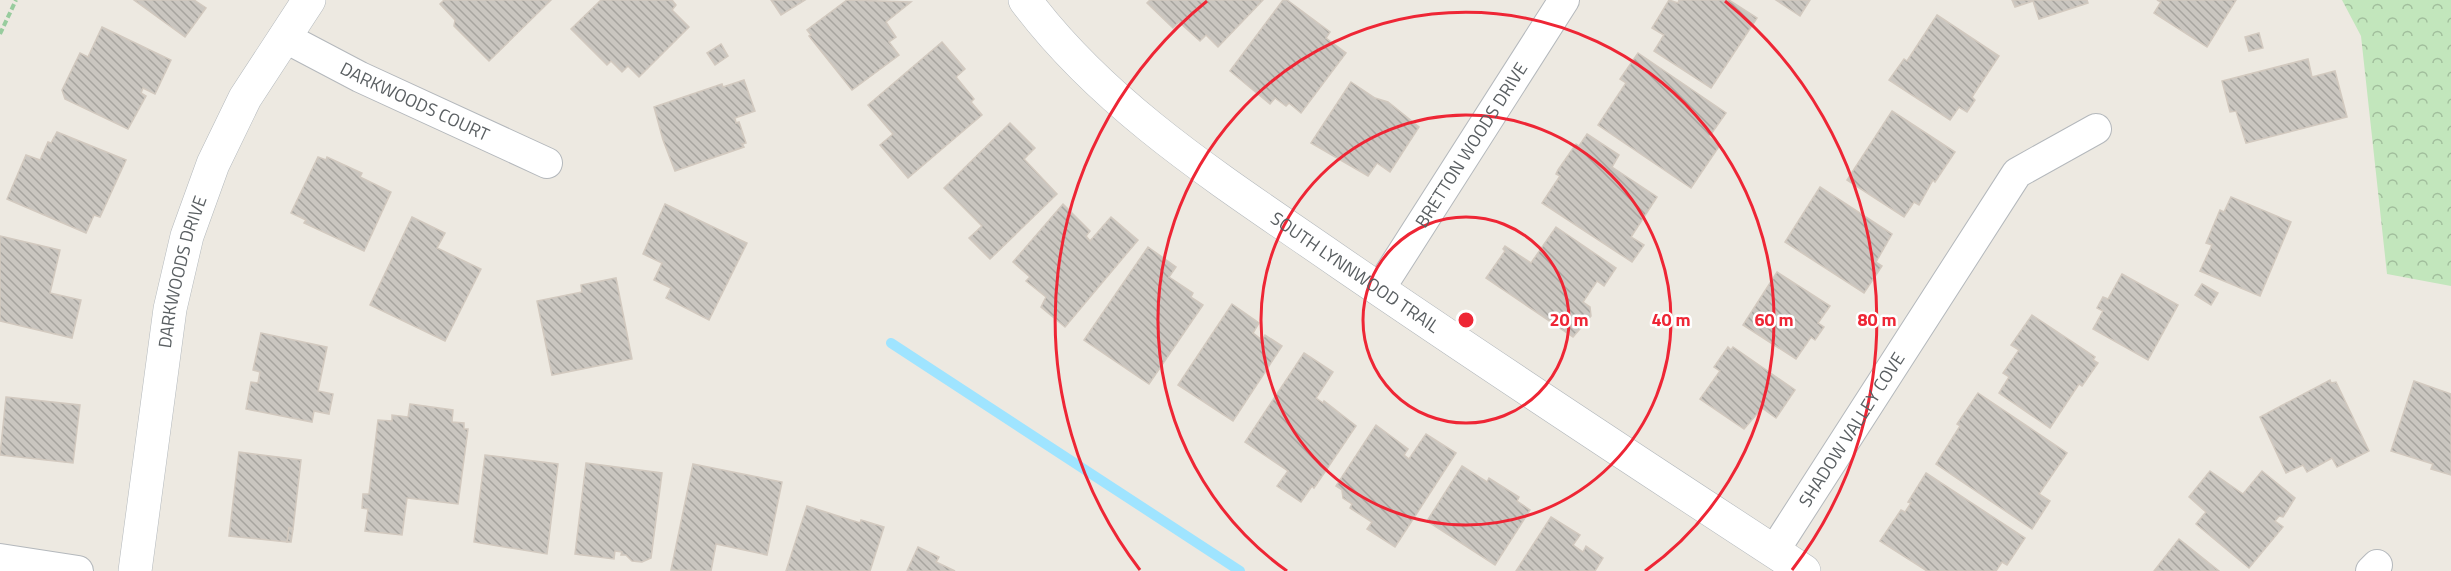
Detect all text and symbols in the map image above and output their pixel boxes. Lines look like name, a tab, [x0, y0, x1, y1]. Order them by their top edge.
street label: DARKWOODS COURT	[335, 55, 495, 148]
street label: BRETTON WOODS DRIVE	[1408, 57, 1534, 233]
street label: DARKWOODS DRIVE	[151, 192, 213, 350]
street label: SOUTH LYNNWOOD TRAIL	[1265, 205, 1445, 340]
text: 20 m	[1549, 306, 1589, 333]
text: 40 m	[1651, 306, 1691, 333]
text: 60 m	[1754, 306, 1794, 333]
text: 80 m	[1857, 306, 1897, 333]
centre of rings	[1456, 310, 1476, 330]
street label: SHADOW VALLEY COVE	[1792, 347, 1911, 512]

